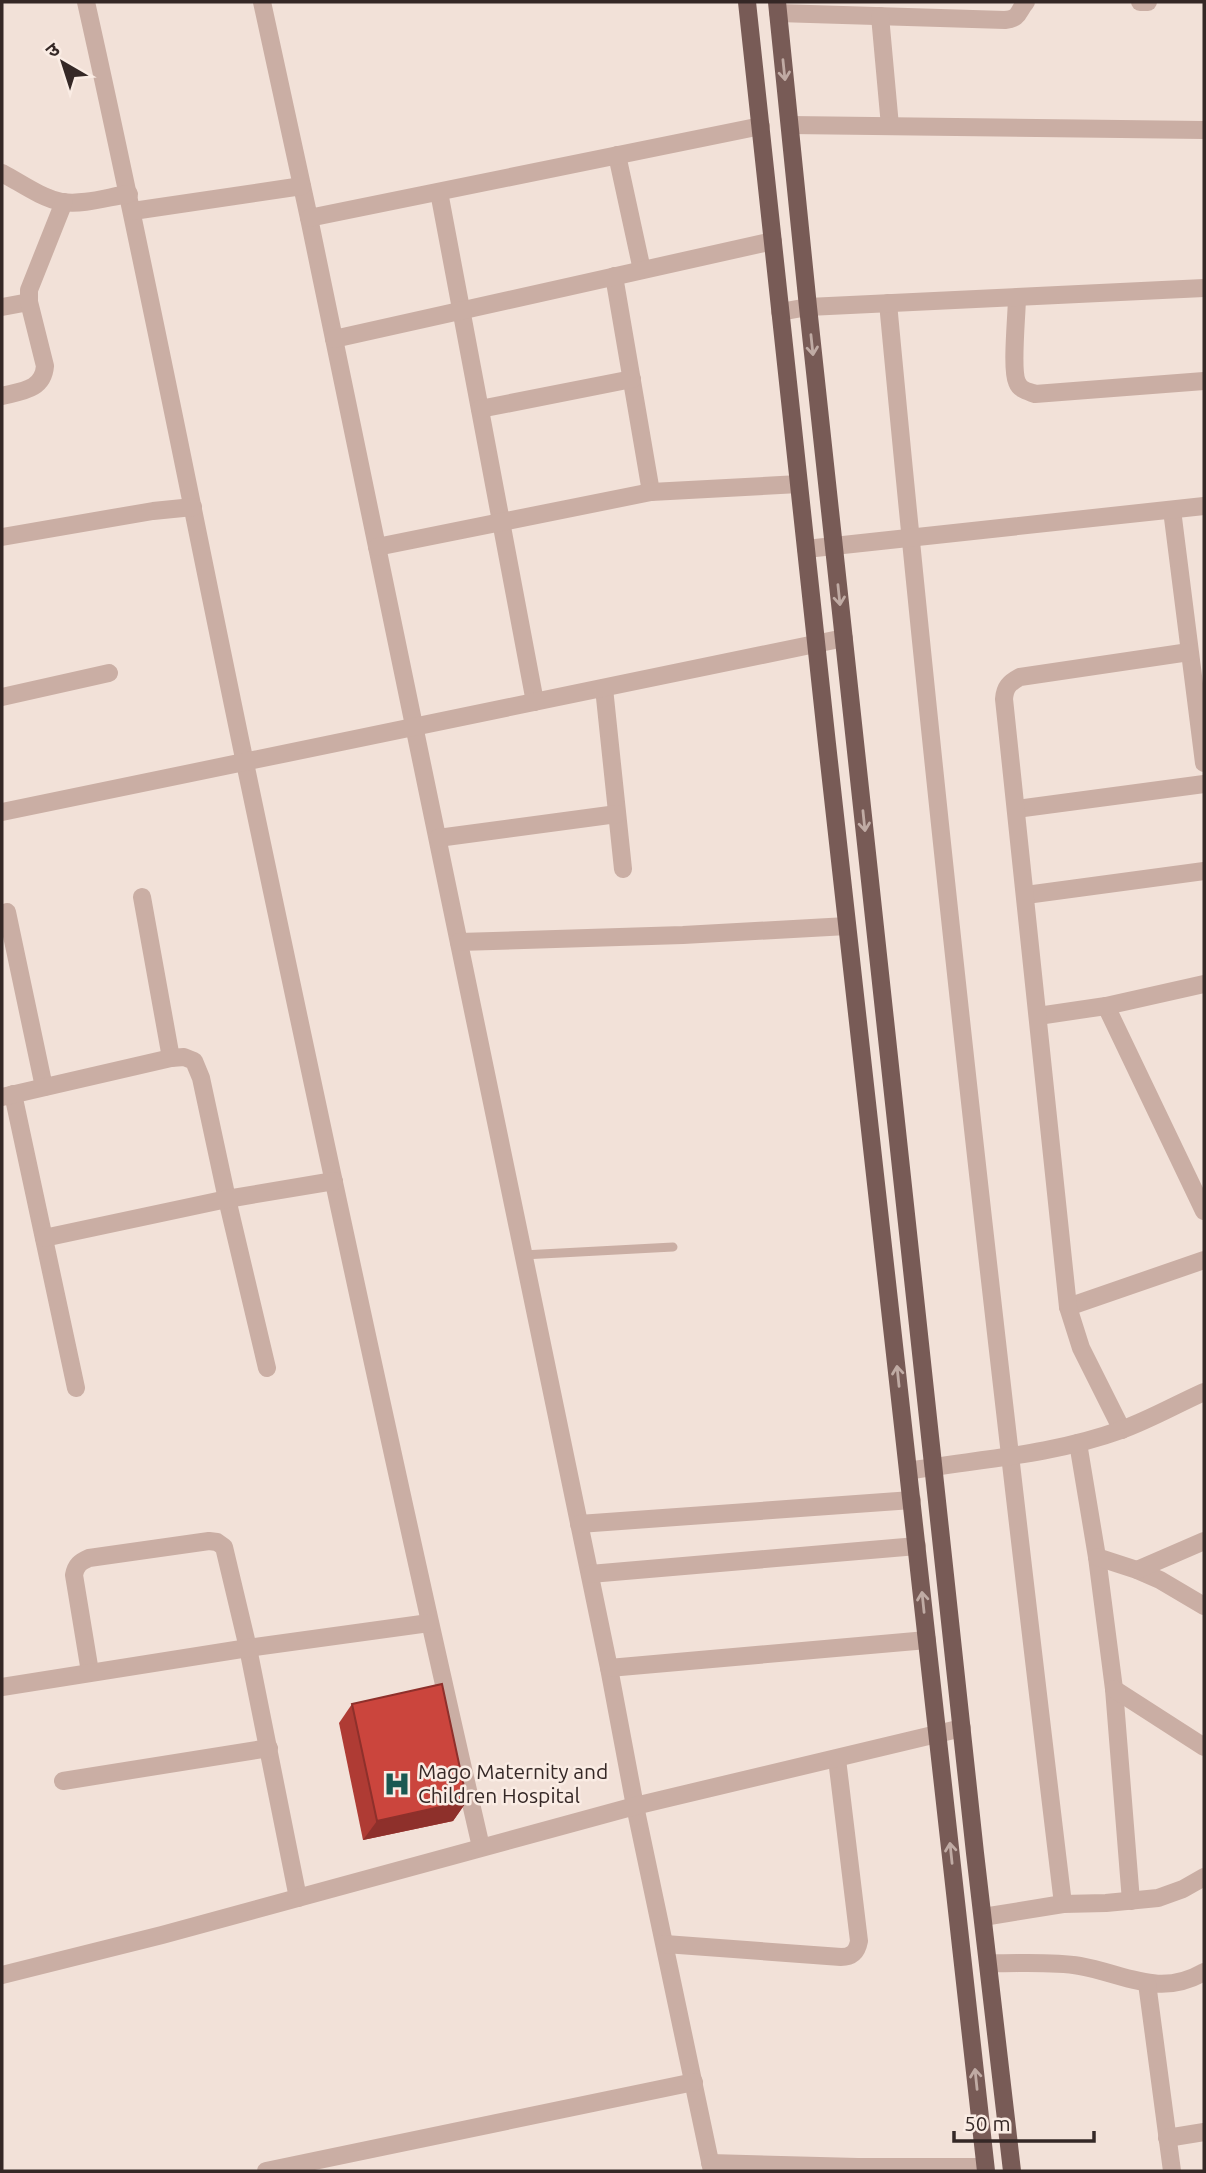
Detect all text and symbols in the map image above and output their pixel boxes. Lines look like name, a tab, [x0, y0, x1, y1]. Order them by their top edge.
north arrow	[28, 28, 98, 98]
text: उ	[41, 37, 64, 62]
one-way arrow	[778, 58, 791, 80]
one-way arrow	[806, 333, 819, 356]
one-way arrow	[833, 583, 846, 606]
one-way arrow	[858, 810, 871, 832]
one-way arrow	[891, 1366, 904, 1388]
one-way arrow	[917, 1592, 930, 1614]
place label: Mago Maternity and Children Hospital	[418, 1759, 608, 1807]
hospital icon: Mago Maternity and Children Hospital	[382, 1769, 412, 1799]
one-way arrow	[945, 1842, 958, 1865]
one-way arrow	[969, 2068, 982, 2091]
scale bar	[954, 2100, 1094, 2144]
text: 50 m	[964, 2111, 1011, 2135]

